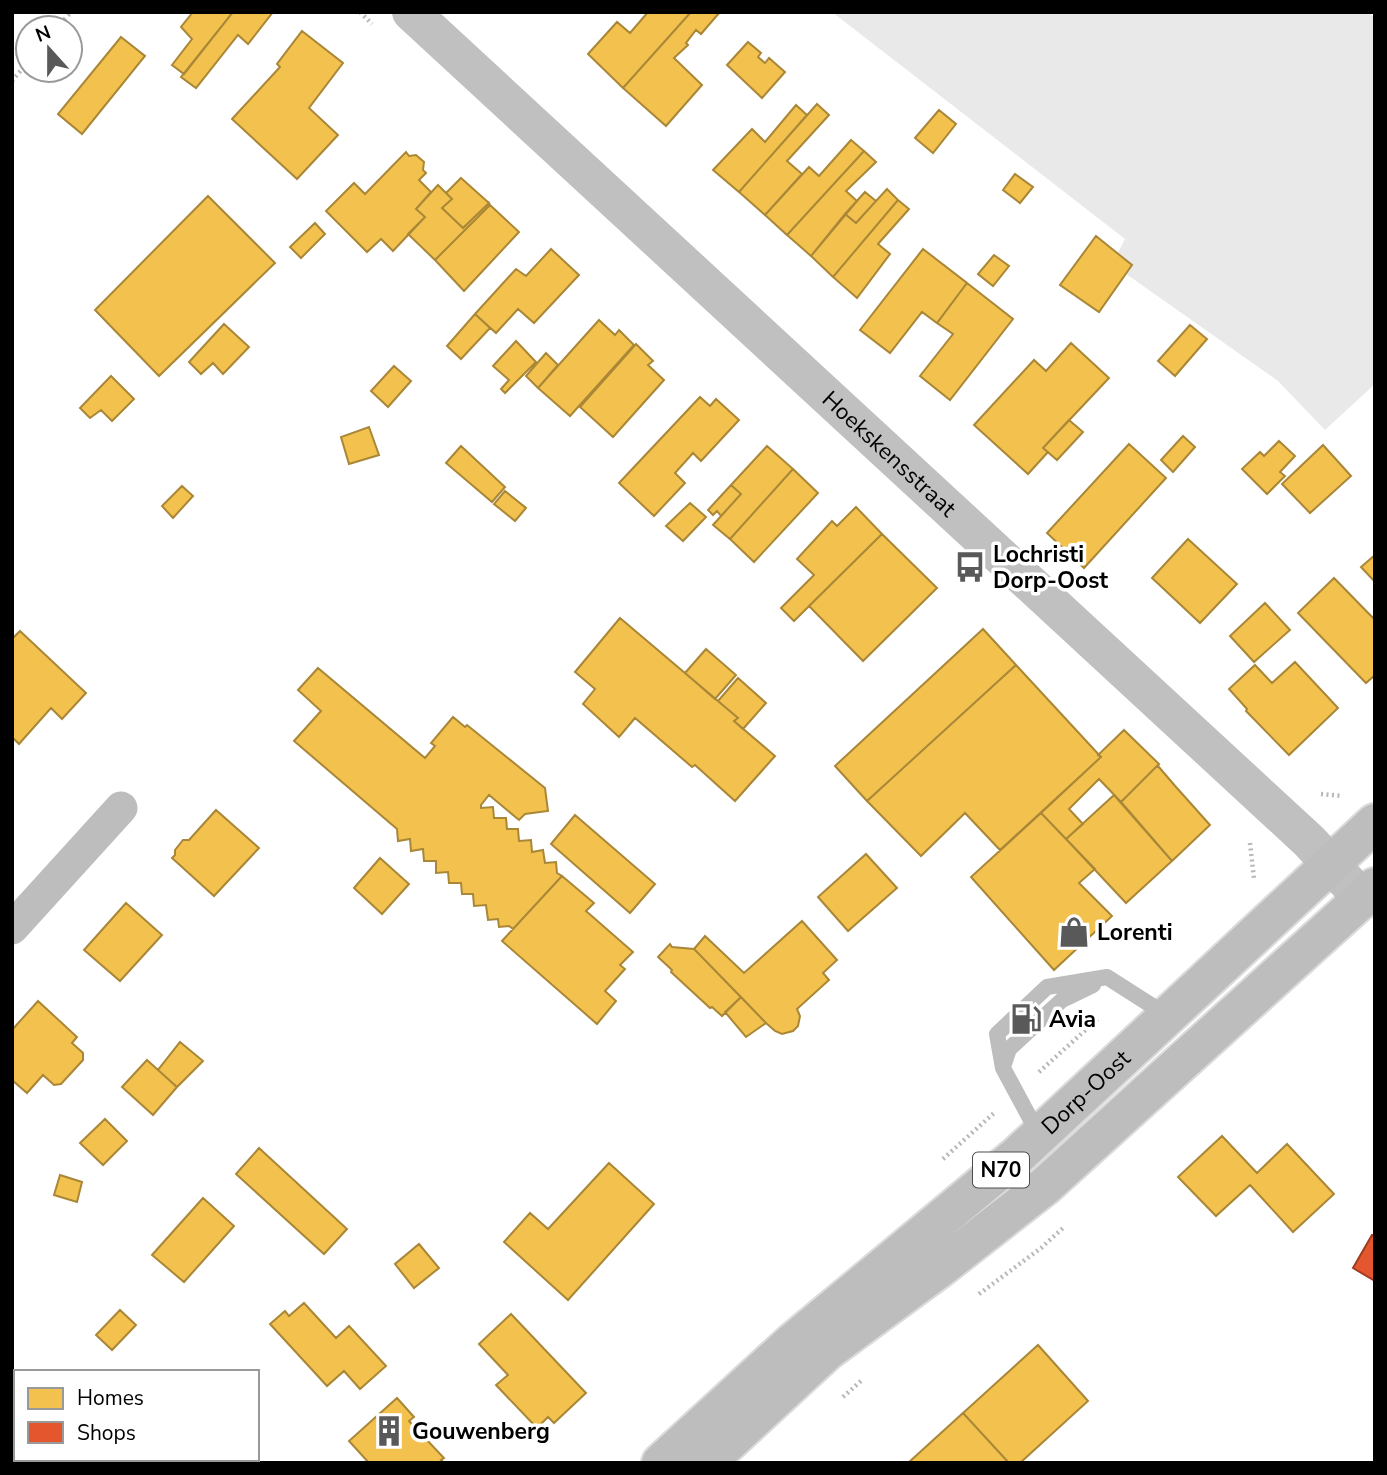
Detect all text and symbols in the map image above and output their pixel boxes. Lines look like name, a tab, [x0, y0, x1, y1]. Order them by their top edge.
north arrow	[14, 14, 84, 84]
text: N	[32, 19, 55, 49]
street label: Hoekskensstraat	[816, 384, 964, 524]
place label: Lochristi Dorp-Oost	[993, 539, 1108, 596]
bus stop icon: Lochristi Dorp-Oost	[953, 550, 987, 584]
shop icon: Lorenti	[1057, 915, 1091, 949]
place label: Lorenti	[1097, 917, 1173, 948]
fuel station icon: Avia	[1009, 1002, 1043, 1036]
place label: Avia	[1049, 1004, 1096, 1035]
street label: Dorp-Oost	[1034, 1042, 1138, 1141]
road number: N70	[973, 1152, 1029, 1188]
legend	[14, 1370, 259, 1461]
text: Homes	[77, 1384, 144, 1412]
building icon: Gouwenberg	[372, 1414, 406, 1448]
place label: Gouwenberg	[412, 1416, 550, 1447]
text: Shops	[77, 1419, 136, 1447]

